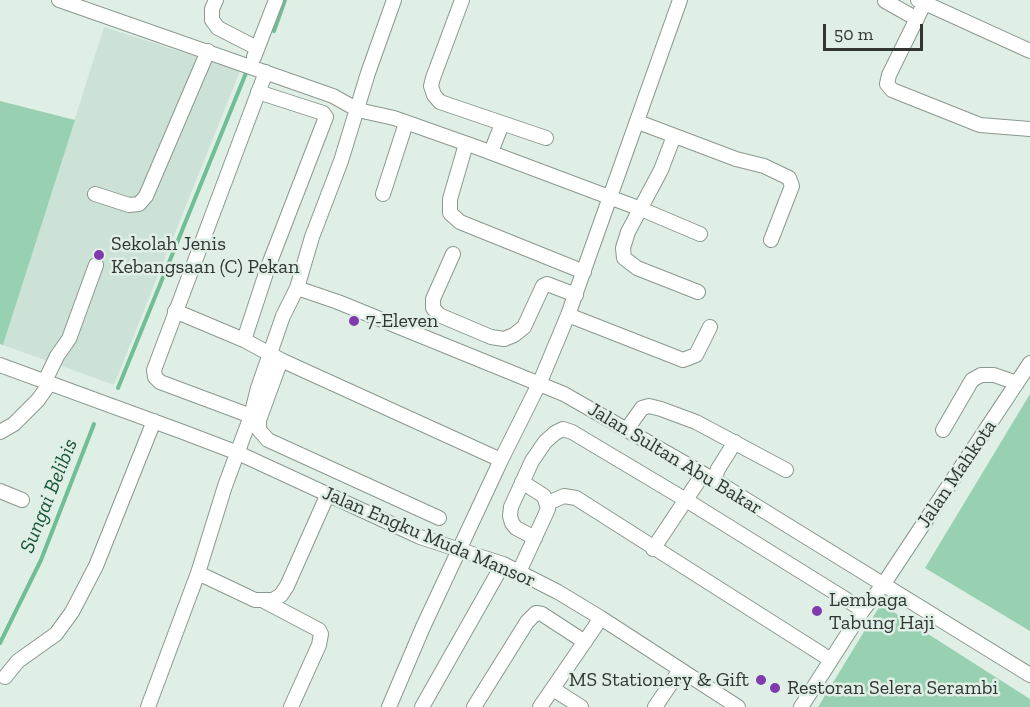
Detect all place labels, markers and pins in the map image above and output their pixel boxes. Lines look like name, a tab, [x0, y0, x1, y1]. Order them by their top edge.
place label: Sekolah Jenis Kebangsaan (C) Pekan	[111, 232, 299, 279]
marker: Sekolah Jenis Kebangsaan (C) Pekan	[92, 248, 106, 262]
place label: 7-Eleven	[366, 309, 438, 333]
marker: 7-Eleven	[347, 314, 361, 328]
place label: Lembaga Tabung Haji	[829, 588, 935, 635]
marker: Lembaga Tabung Haji	[810, 604, 824, 618]
place label: MS Stationery & Gift	[569, 668, 749, 692]
marker: MS Stationery & Gift	[754, 673, 768, 687]
place label: Restoran Selera Serambi	[787, 676, 998, 700]
marker: Restoran Selera Serambi	[768, 681, 782, 695]

